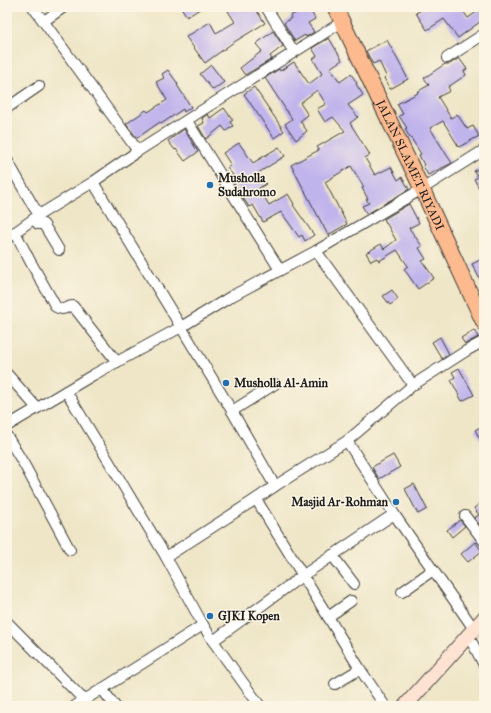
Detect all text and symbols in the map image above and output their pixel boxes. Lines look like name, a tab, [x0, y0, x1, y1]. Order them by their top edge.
street label: JALAN SLAMET RIYADI	[372, 96, 447, 232]
place label: Musholla Sudahromo	[218, 171, 276, 199]
marker: Musholla Sudahromo	[205, 180, 215, 190]
place label: Musholla Al-Amin	[234, 376, 329, 390]
marker: Musholla Al-Amin	[221, 378, 231, 388]
place label: Masjid Ar-Rohman	[291, 495, 389, 510]
marker: Masjid Ar-Rohman	[391, 497, 401, 507]
place label: GJKI Kopen	[218, 609, 280, 624]
marker: GJKI Kopen	[205, 611, 215, 621]

